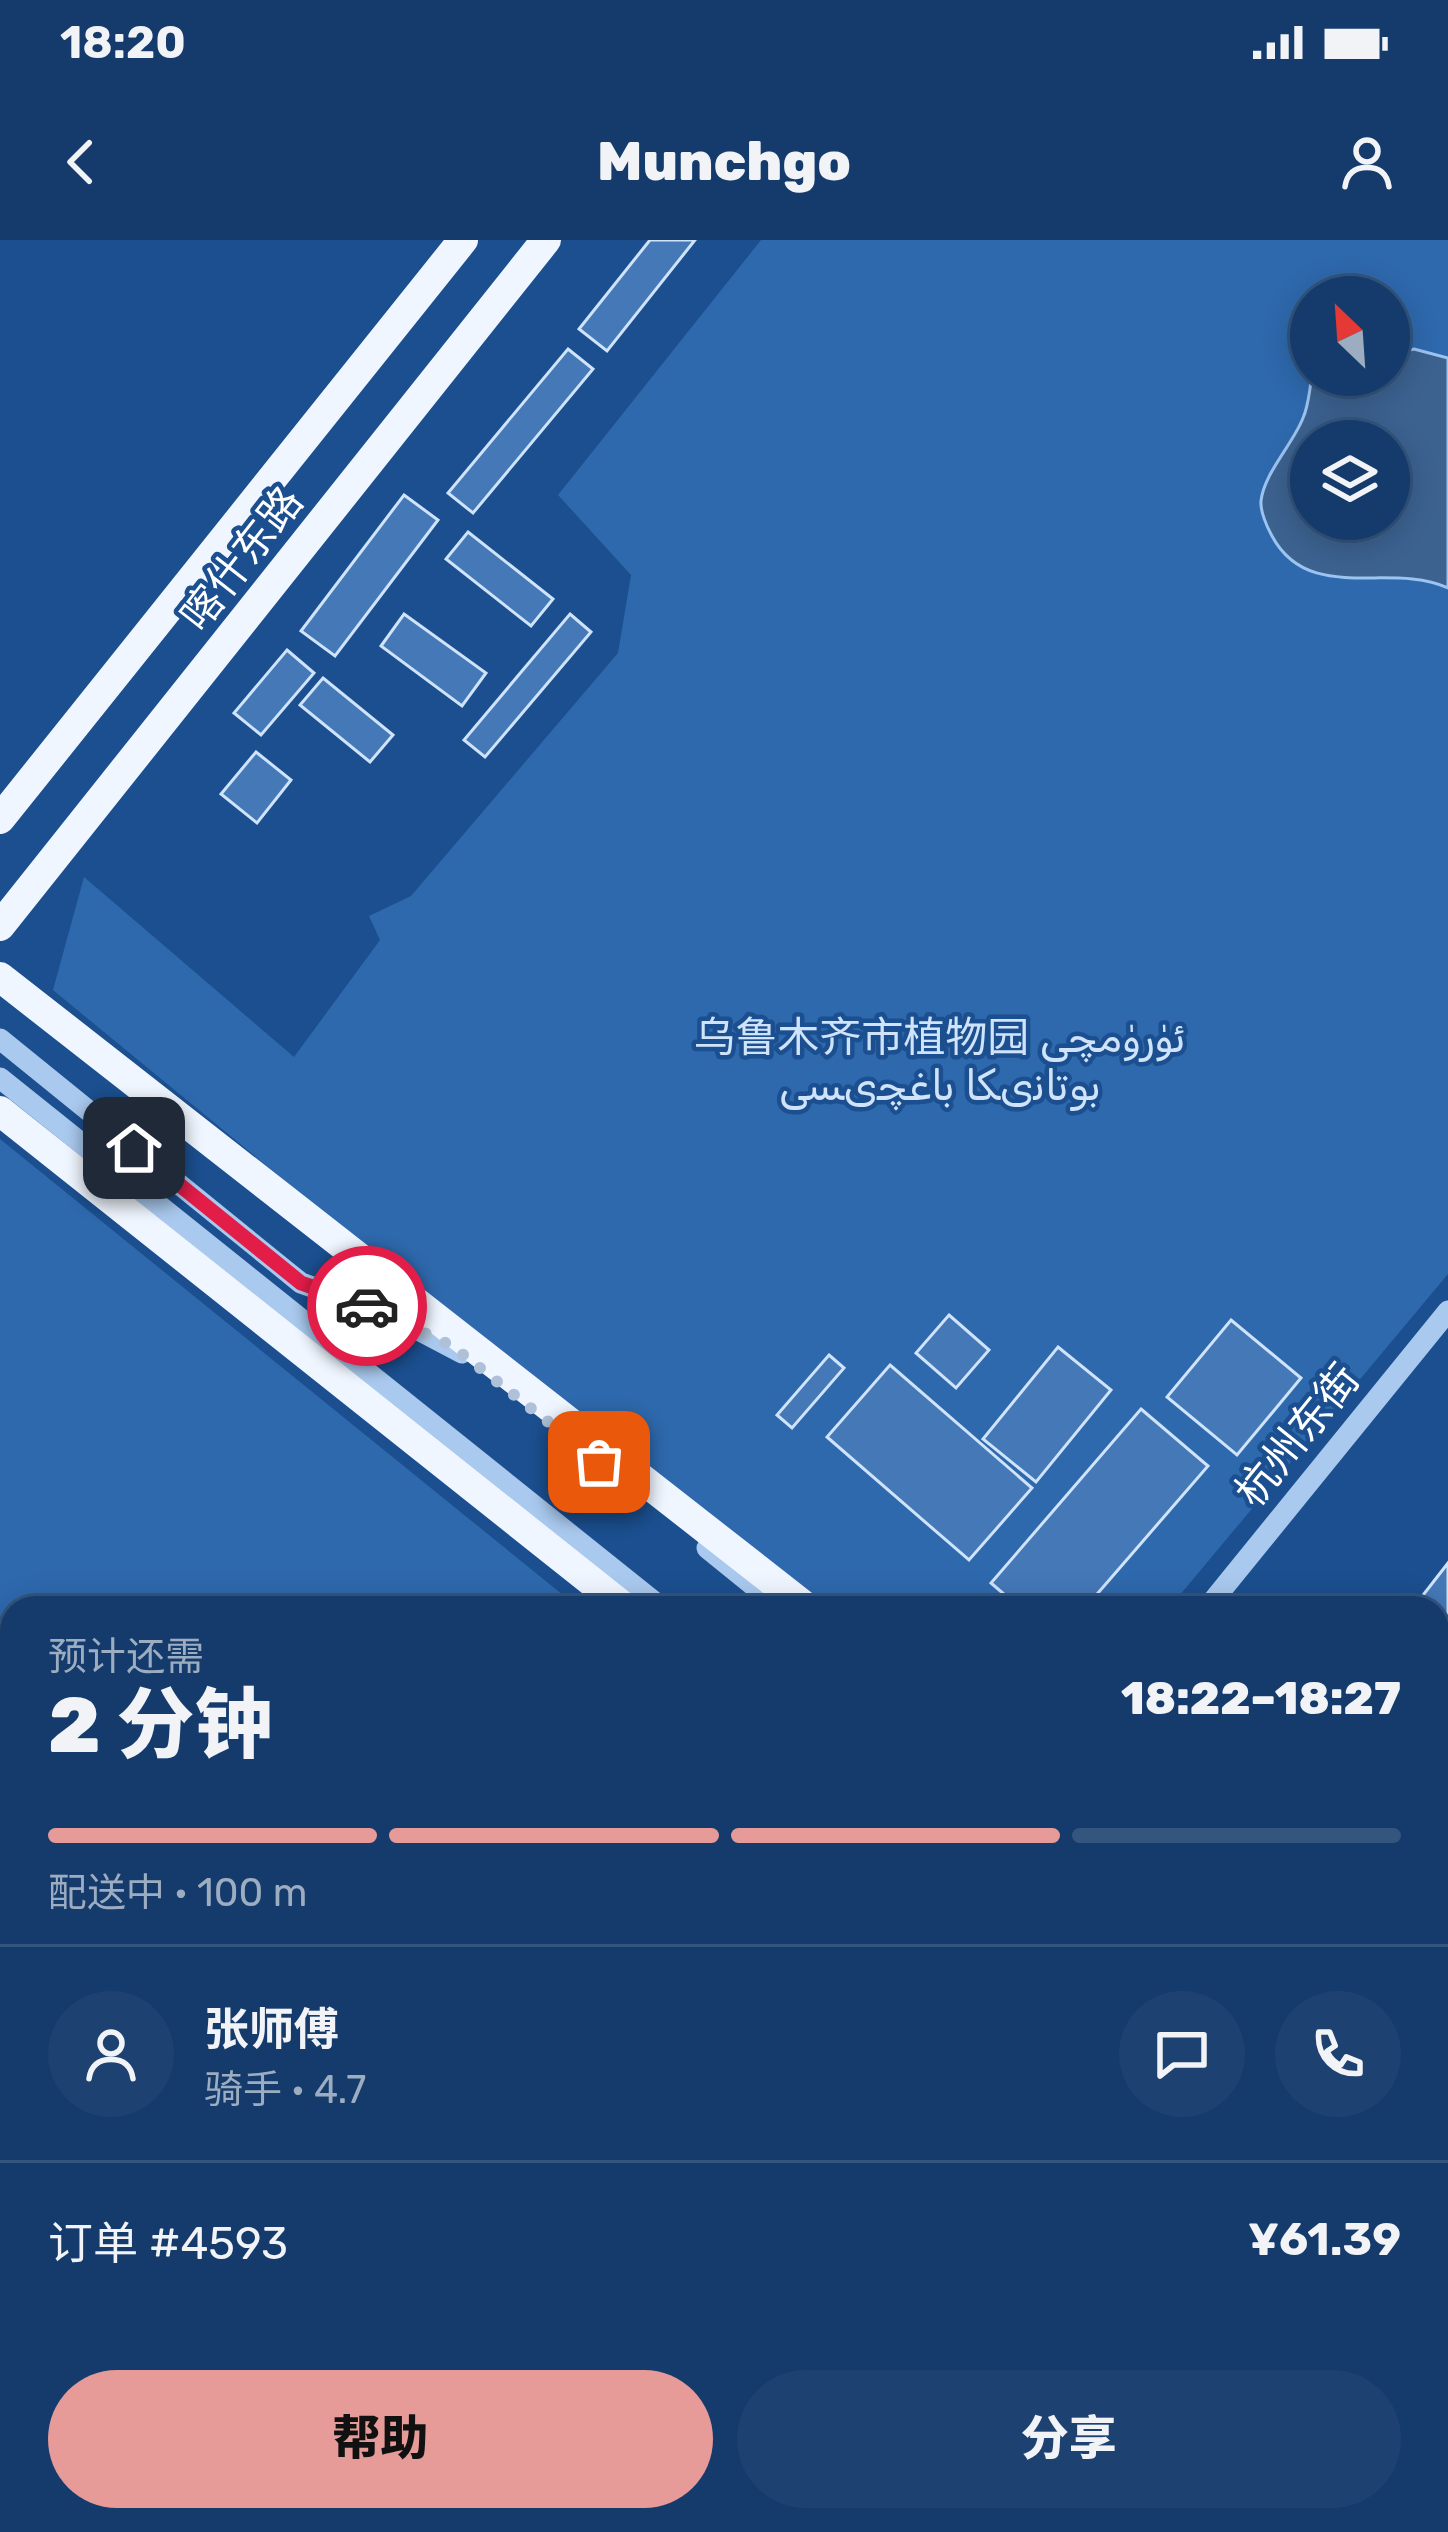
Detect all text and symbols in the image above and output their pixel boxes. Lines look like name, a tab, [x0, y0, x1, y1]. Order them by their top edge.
text: 18:20	[60, 16, 186, 69]
icon: back	[48, 129, 114, 195]
icon: person	[1334, 129, 1400, 195]
text: Munchgo	[597, 130, 851, 194]
north arrow	[1290, 276, 1410, 396]
map controls	[1290, 276, 1410, 540]
button: layers	[1290, 420, 1410, 540]
street label: 喀什东路	[170, 477, 313, 640]
park label: 乌鲁木齐市植物园 ئۈرۈمچى بوتانىكا باغچىسى	[693, 1013, 1187, 1111]
pin	[83, 1097, 185, 1199]
icon: home	[101, 1115, 167, 1181]
courier	[307, 1246, 427, 1366]
icon: car	[334, 1273, 400, 1339]
street label: 杭州东街	[1225, 1355, 1370, 1517]
pin	[548, 1411, 650, 1513]
icon: bag	[566, 1429, 632, 1495]
text: 预计还需	[48, 1634, 204, 1680]
text: 18:22–18:27	[1121, 1672, 1401, 1725]
text: 2 分钟	[48, 1679, 272, 1772]
text: 配送中 · 100 m	[48, 1870, 307, 1916]
button: person	[48, 1991, 174, 2117]
button: chat	[1119, 1991, 1245, 2117]
button: phone	[1275, 1991, 1401, 2117]
text: 张师傅	[204, 2003, 339, 2056]
text: 骑手 · 4.7	[204, 2067, 366, 2113]
text: ¥61.39	[1248, 2213, 1401, 2266]
text: 订单 #4593	[48, 2217, 288, 2270]
button: 帮助	[48, 2370, 713, 2508]
button: 分享	[737, 2370, 1401, 2508]

